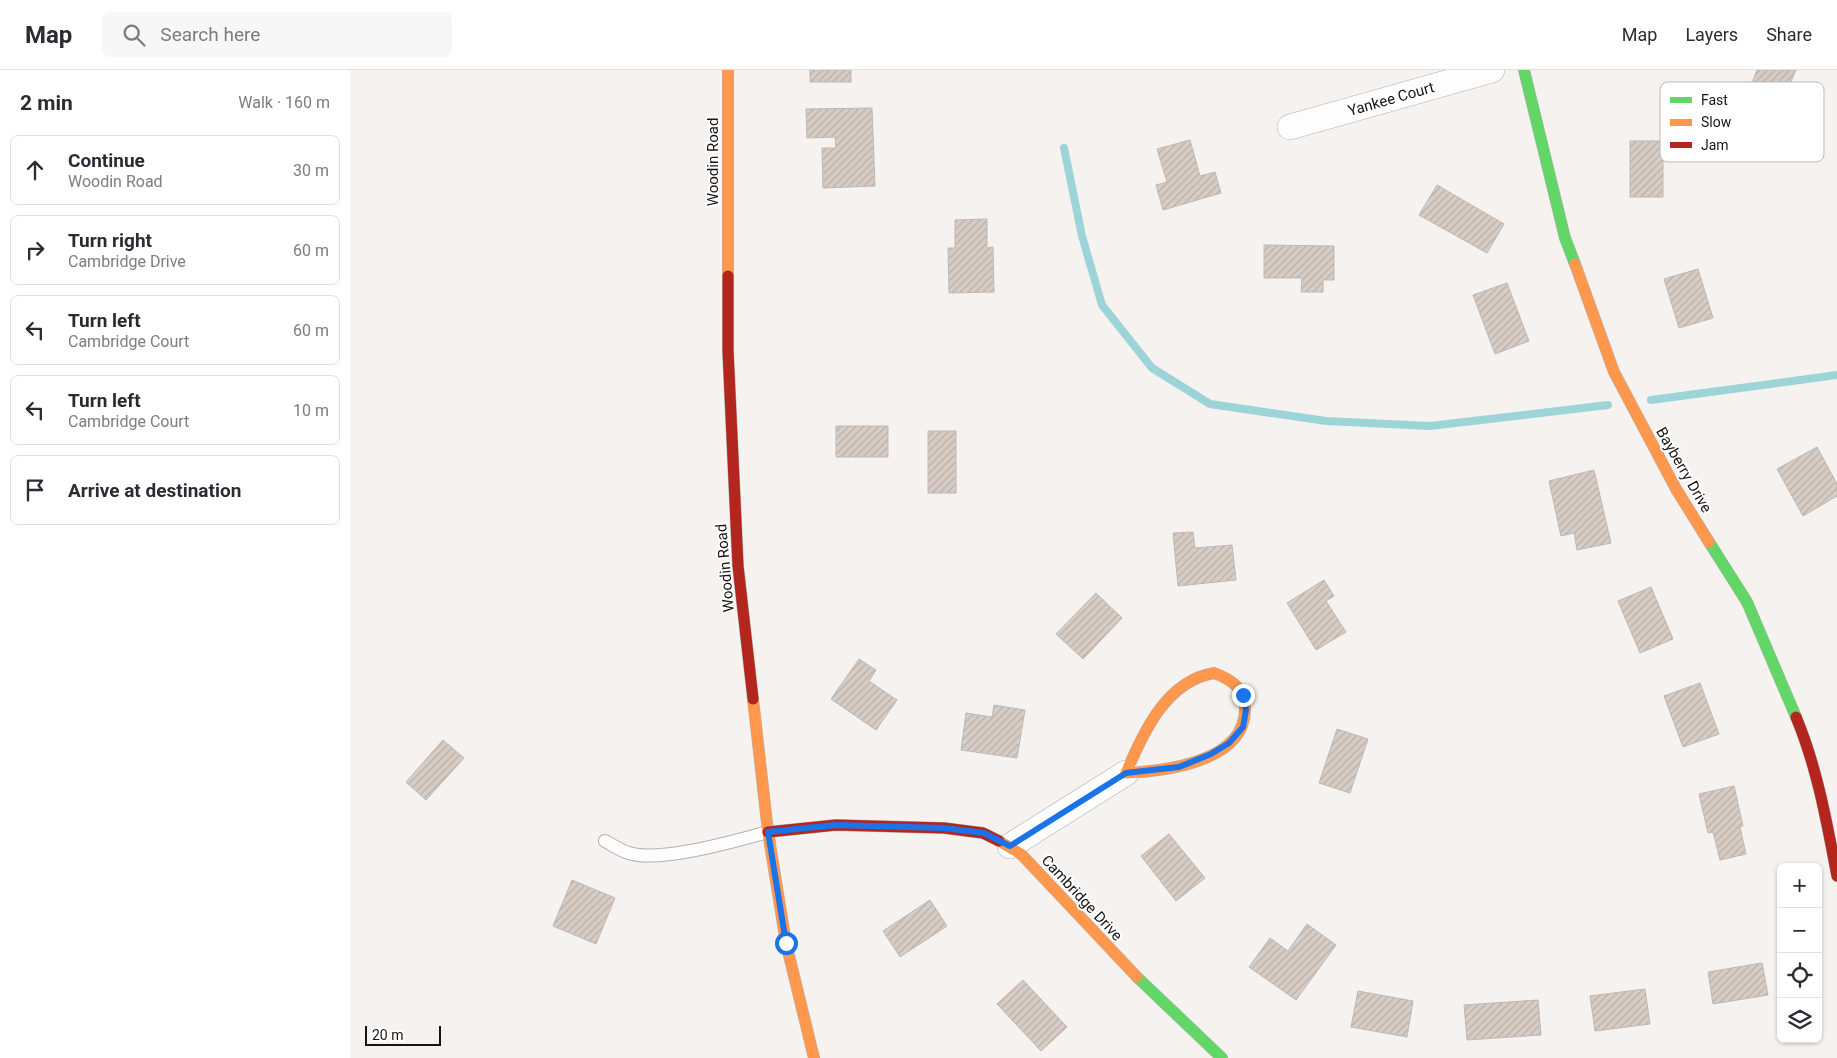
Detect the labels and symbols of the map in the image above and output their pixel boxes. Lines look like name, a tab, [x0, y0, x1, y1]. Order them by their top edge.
street label: Yankee Court	[1346, 78, 1436, 120]
legend	[1660, 82, 1824, 162]
text: Fast	[1701, 92, 1728, 108]
text: Slow	[1701, 114, 1732, 130]
street label: Woodin Road	[704, 118, 722, 206]
text: Jam	[1701, 137, 1729, 153]
street label: Bayberry Drive	[1652, 424, 1716, 516]
street label: Woodin Road	[712, 523, 738, 613]
route end	[1232, 684, 1255, 707]
street label: Cambridge Drive	[1038, 851, 1126, 945]
route start	[775, 932, 798, 955]
scale bar	[365, 1023, 441, 1046]

